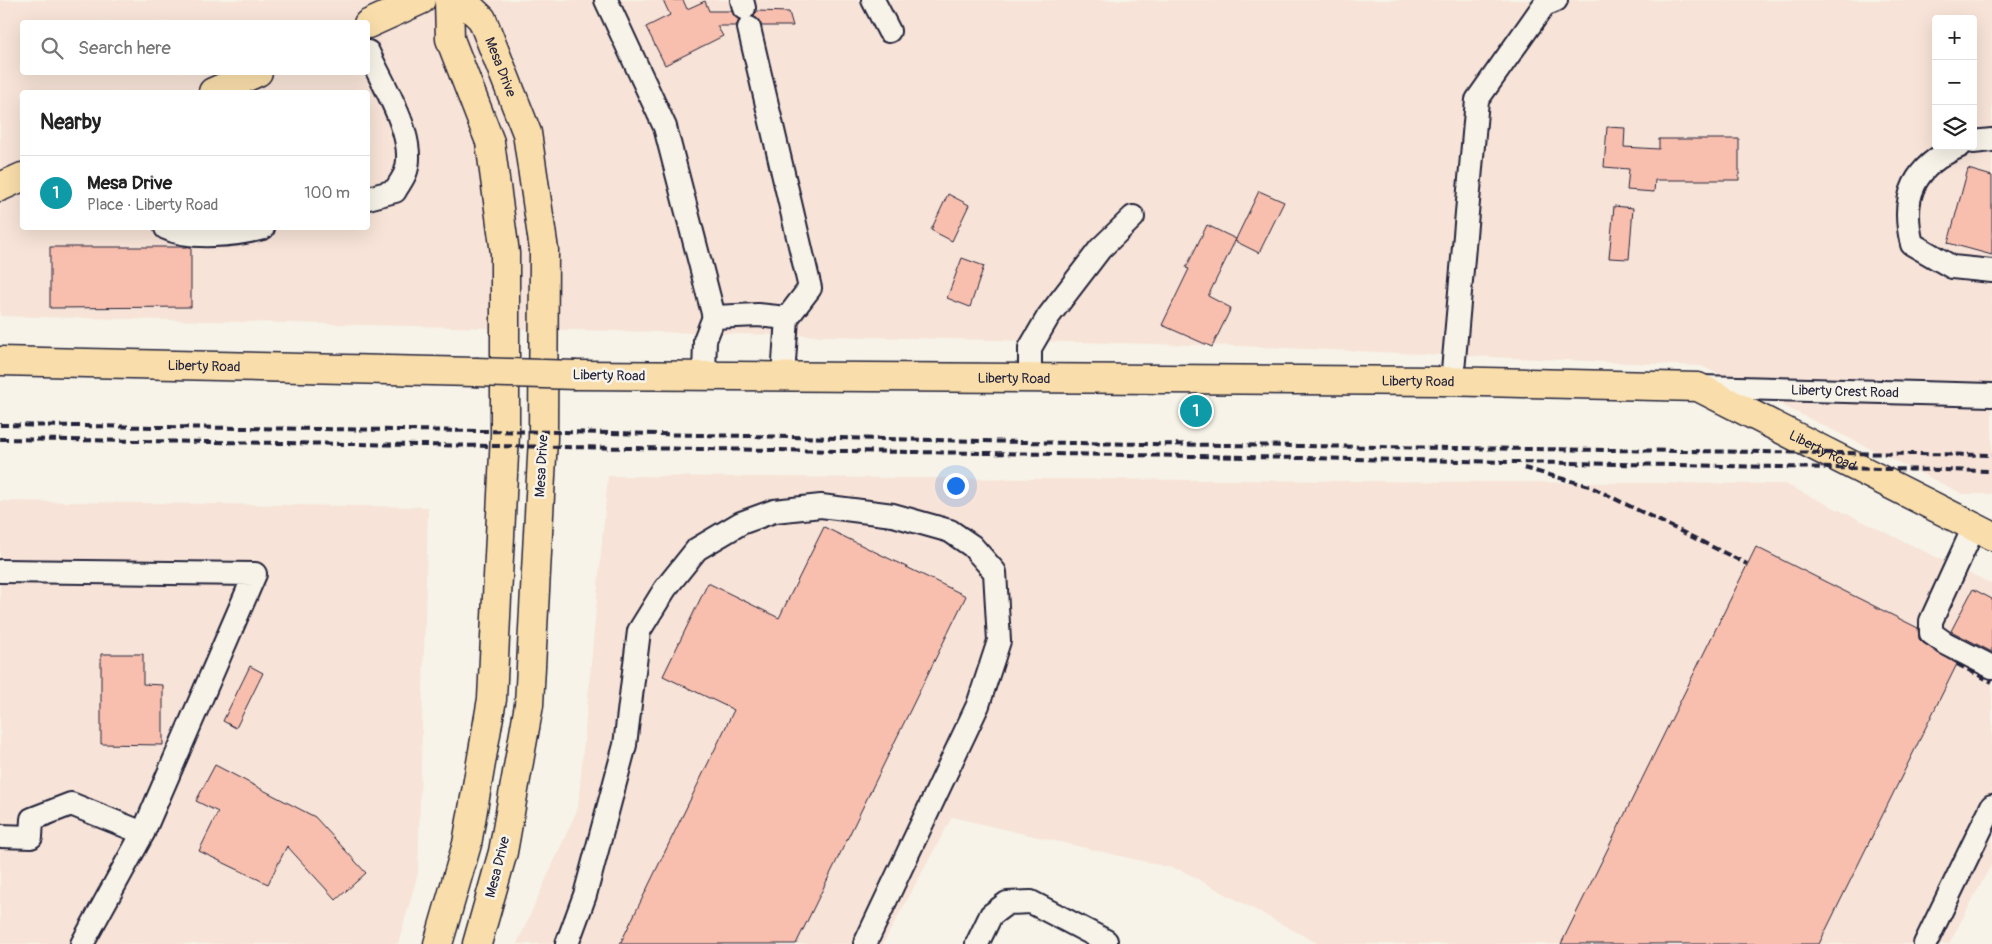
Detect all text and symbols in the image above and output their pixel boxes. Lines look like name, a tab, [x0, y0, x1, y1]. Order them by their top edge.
map controls	[1932, 15, 1977, 150]
button: +	[1932, 15, 1977, 60]
search box	[20, 20, 370, 75]
icon: search	[38, 34, 66, 62]
street label: Mesa Drive	[481, 35, 520, 99]
text: Search here	[78, 36, 171, 60]
button: −	[1932, 60, 1977, 105]
button: layers	[1932, 105, 1977, 150]
text: Nearby	[40, 109, 101, 136]
text: Mesa Drive	[87, 171, 172, 195]
text: 1	[53, 183, 59, 203]
text: 100 m	[304, 183, 350, 203]
text: Place · Liberty Road	[87, 195, 218, 215]
street label: Liberty Road	[167, 357, 241, 376]
street label: Liberty Road	[572, 366, 646, 385]
street label: Liberty Road	[977, 370, 1051, 387]
street label: Liberty Road	[1381, 373, 1455, 390]
street label: Liberty Crest Road	[1791, 381, 1899, 401]
pin: 1	[1180, 392, 1212, 430]
street label: Liberty Road	[1786, 427, 1859, 475]
street label: Mesa Drive	[531, 434, 552, 498]
your location	[943, 473, 969, 499]
street label: Mesa Drive	[482, 835, 513, 900]

